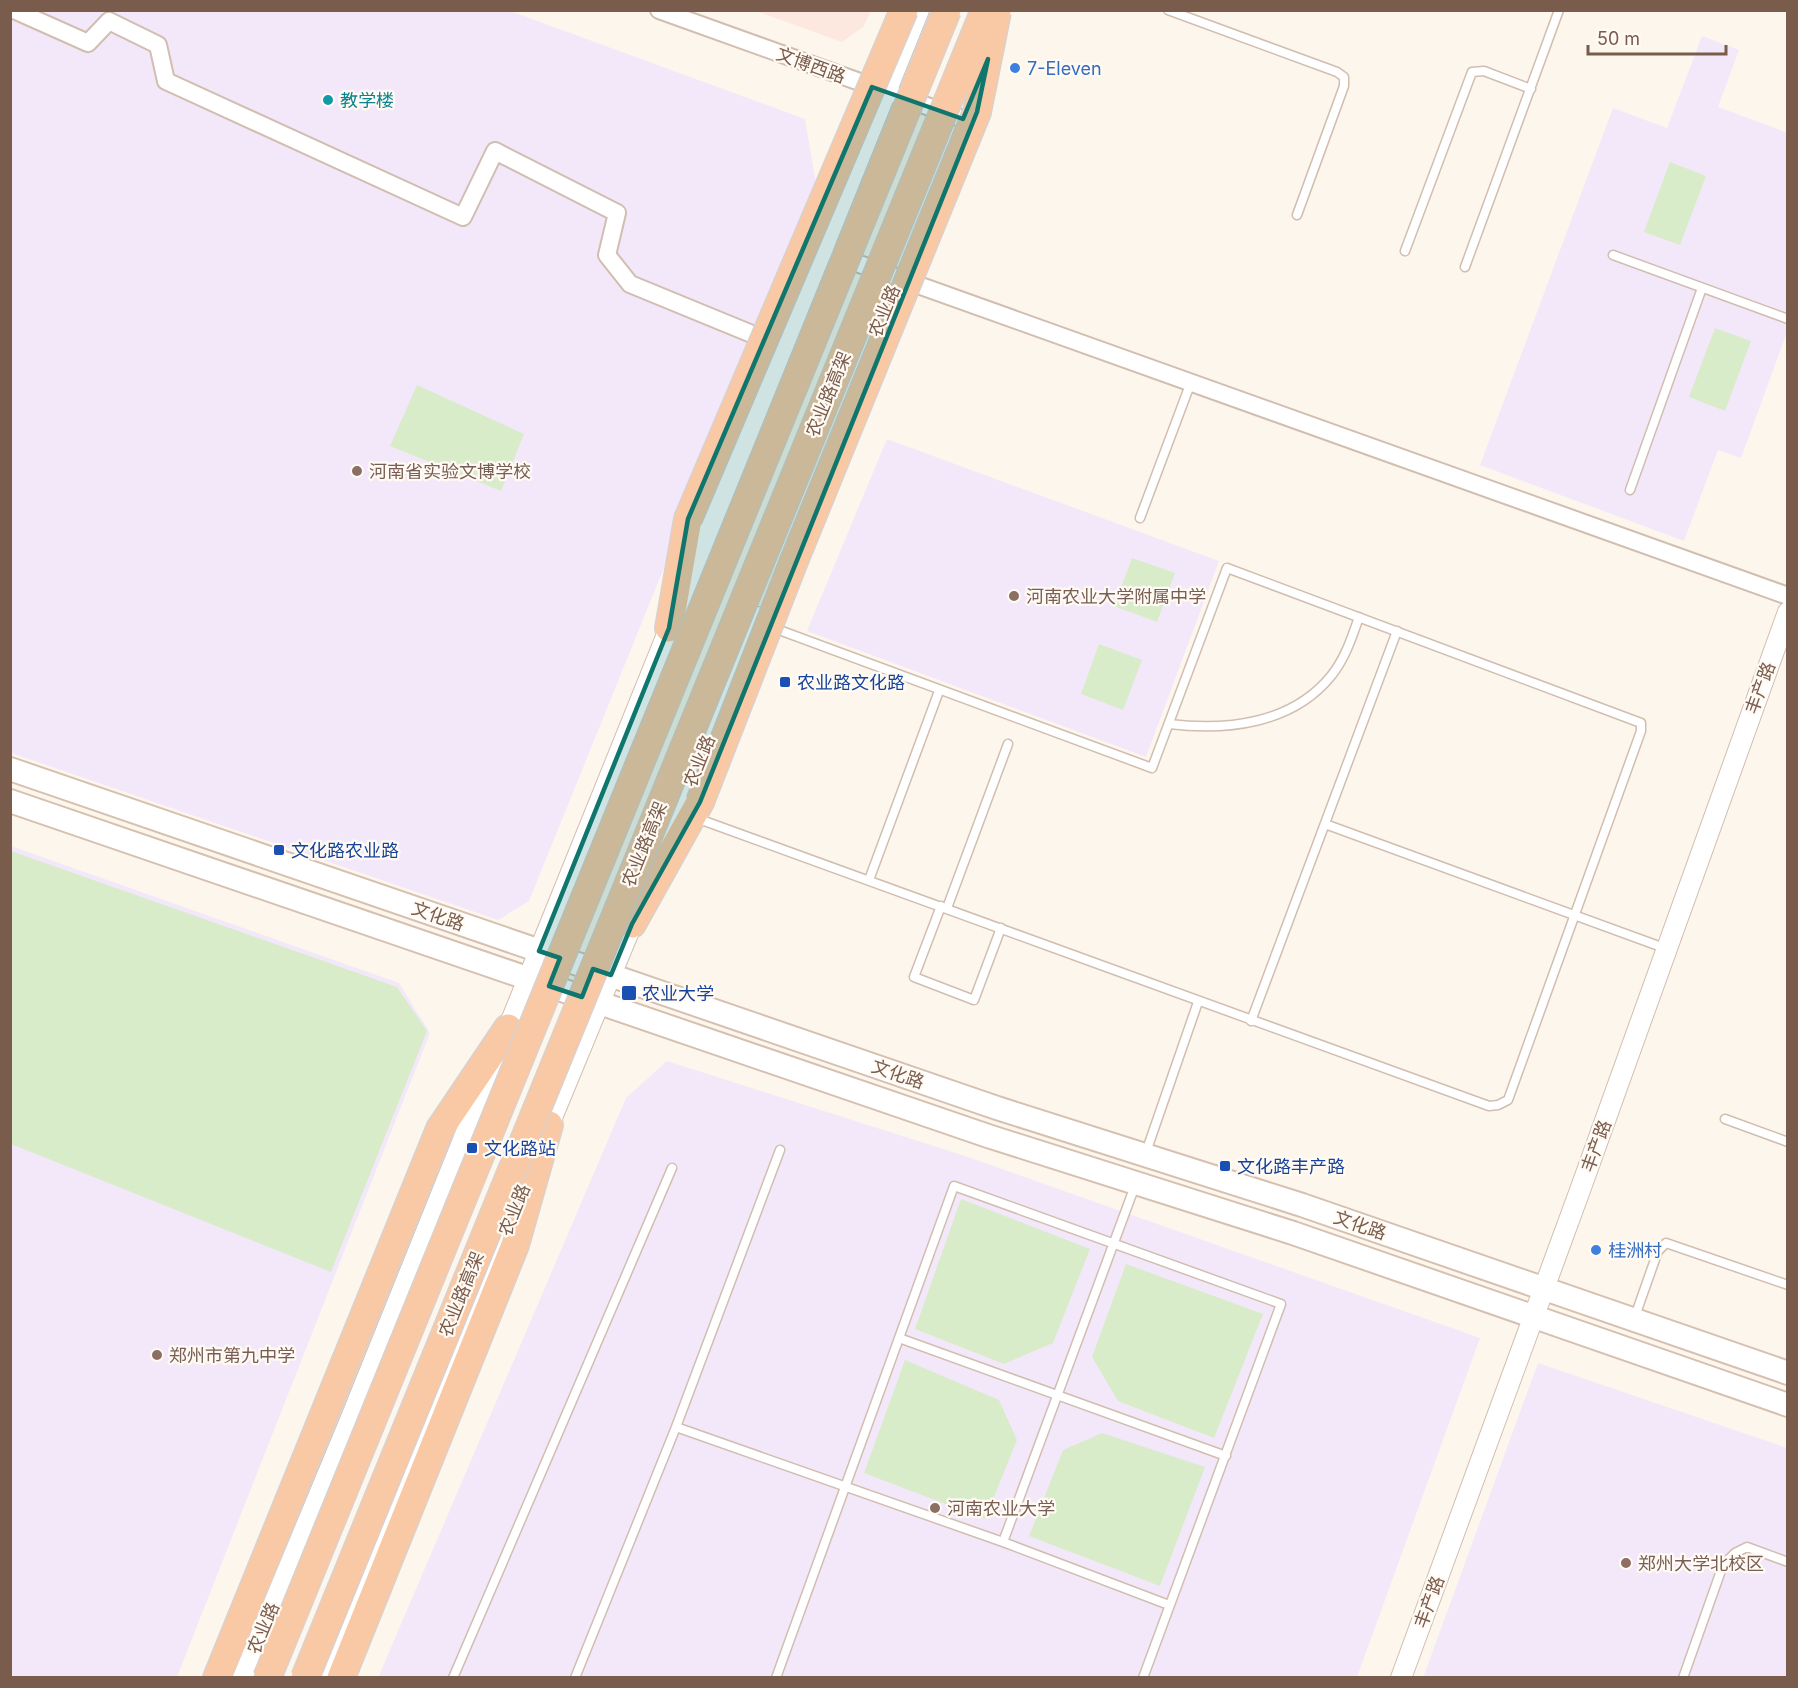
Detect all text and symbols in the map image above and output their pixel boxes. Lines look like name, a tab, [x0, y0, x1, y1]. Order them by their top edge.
scale bar	[1588, 18, 1726, 56]
text: 50 m	[1597, 28, 1640, 49]
street label: 文博西路	[774, 43, 848, 87]
place label: 7-Eleven	[1027, 58, 1102, 79]
marker: 7-Eleven	[1008, 61, 1022, 75]
place label: 教学楼	[340, 90, 394, 111]
marker: 教学楼	[321, 93, 335, 107]
street label: 农业路	[864, 282, 904, 340]
street label: 农业路高架	[801, 348, 855, 440]
place label: 河南省实验文博学校	[369, 461, 531, 482]
marker: 河南省实验文博学校	[350, 464, 364, 478]
place label: 河南农业大学附属中学	[1026, 586, 1206, 607]
marker: 河南农业大学附属中学	[1007, 589, 1021, 603]
street label: 丰产路	[1741, 659, 1779, 717]
place label: 农业路文化路	[797, 672, 905, 693]
marker: 农业路文化路	[778, 675, 792, 689]
street label: 农业路	[679, 732, 719, 790]
street label: 农业路高架	[617, 798, 671, 890]
place label: 文化路农业路	[291, 840, 399, 861]
marker: 文化路农业路	[272, 843, 286, 857]
street label: 文化路	[409, 897, 467, 935]
place label: 农业大学	[642, 983, 714, 1004]
marker: 农业大学	[620, 984, 638, 1002]
street label: 文化路	[869, 1055, 927, 1093]
street label: 丰产路	[1577, 1117, 1615, 1175]
place label: 文化路站	[484, 1138, 556, 1159]
marker: 文化路站	[465, 1141, 479, 1155]
place label: 文化路丰产路	[1237, 1156, 1345, 1177]
marker: 文化路丰产路	[1218, 1159, 1232, 1173]
street label: 农业路	[494, 1181, 534, 1239]
street label: 文化路	[1331, 1206, 1389, 1244]
place label: 桂洲村	[1608, 1240, 1662, 1261]
marker: 桂洲村	[1589, 1243, 1603, 1257]
street label: 农业路高架	[434, 1248, 488, 1340]
place label: 郑州市第九中学	[169, 1345, 295, 1366]
marker: 郑州市第九中学	[150, 1348, 164, 1362]
place label: 河南农业大学	[947, 1498, 1055, 1519]
marker: 河南农业大学	[928, 1501, 942, 1515]
place label: 郑州大学北校区	[1638, 1553, 1764, 1574]
marker: 郑州大学北校区	[1619, 1556, 1633, 1570]
street label: 丰产路	[1410, 1573, 1448, 1631]
street label: 农业路	[243, 1599, 283, 1657]

